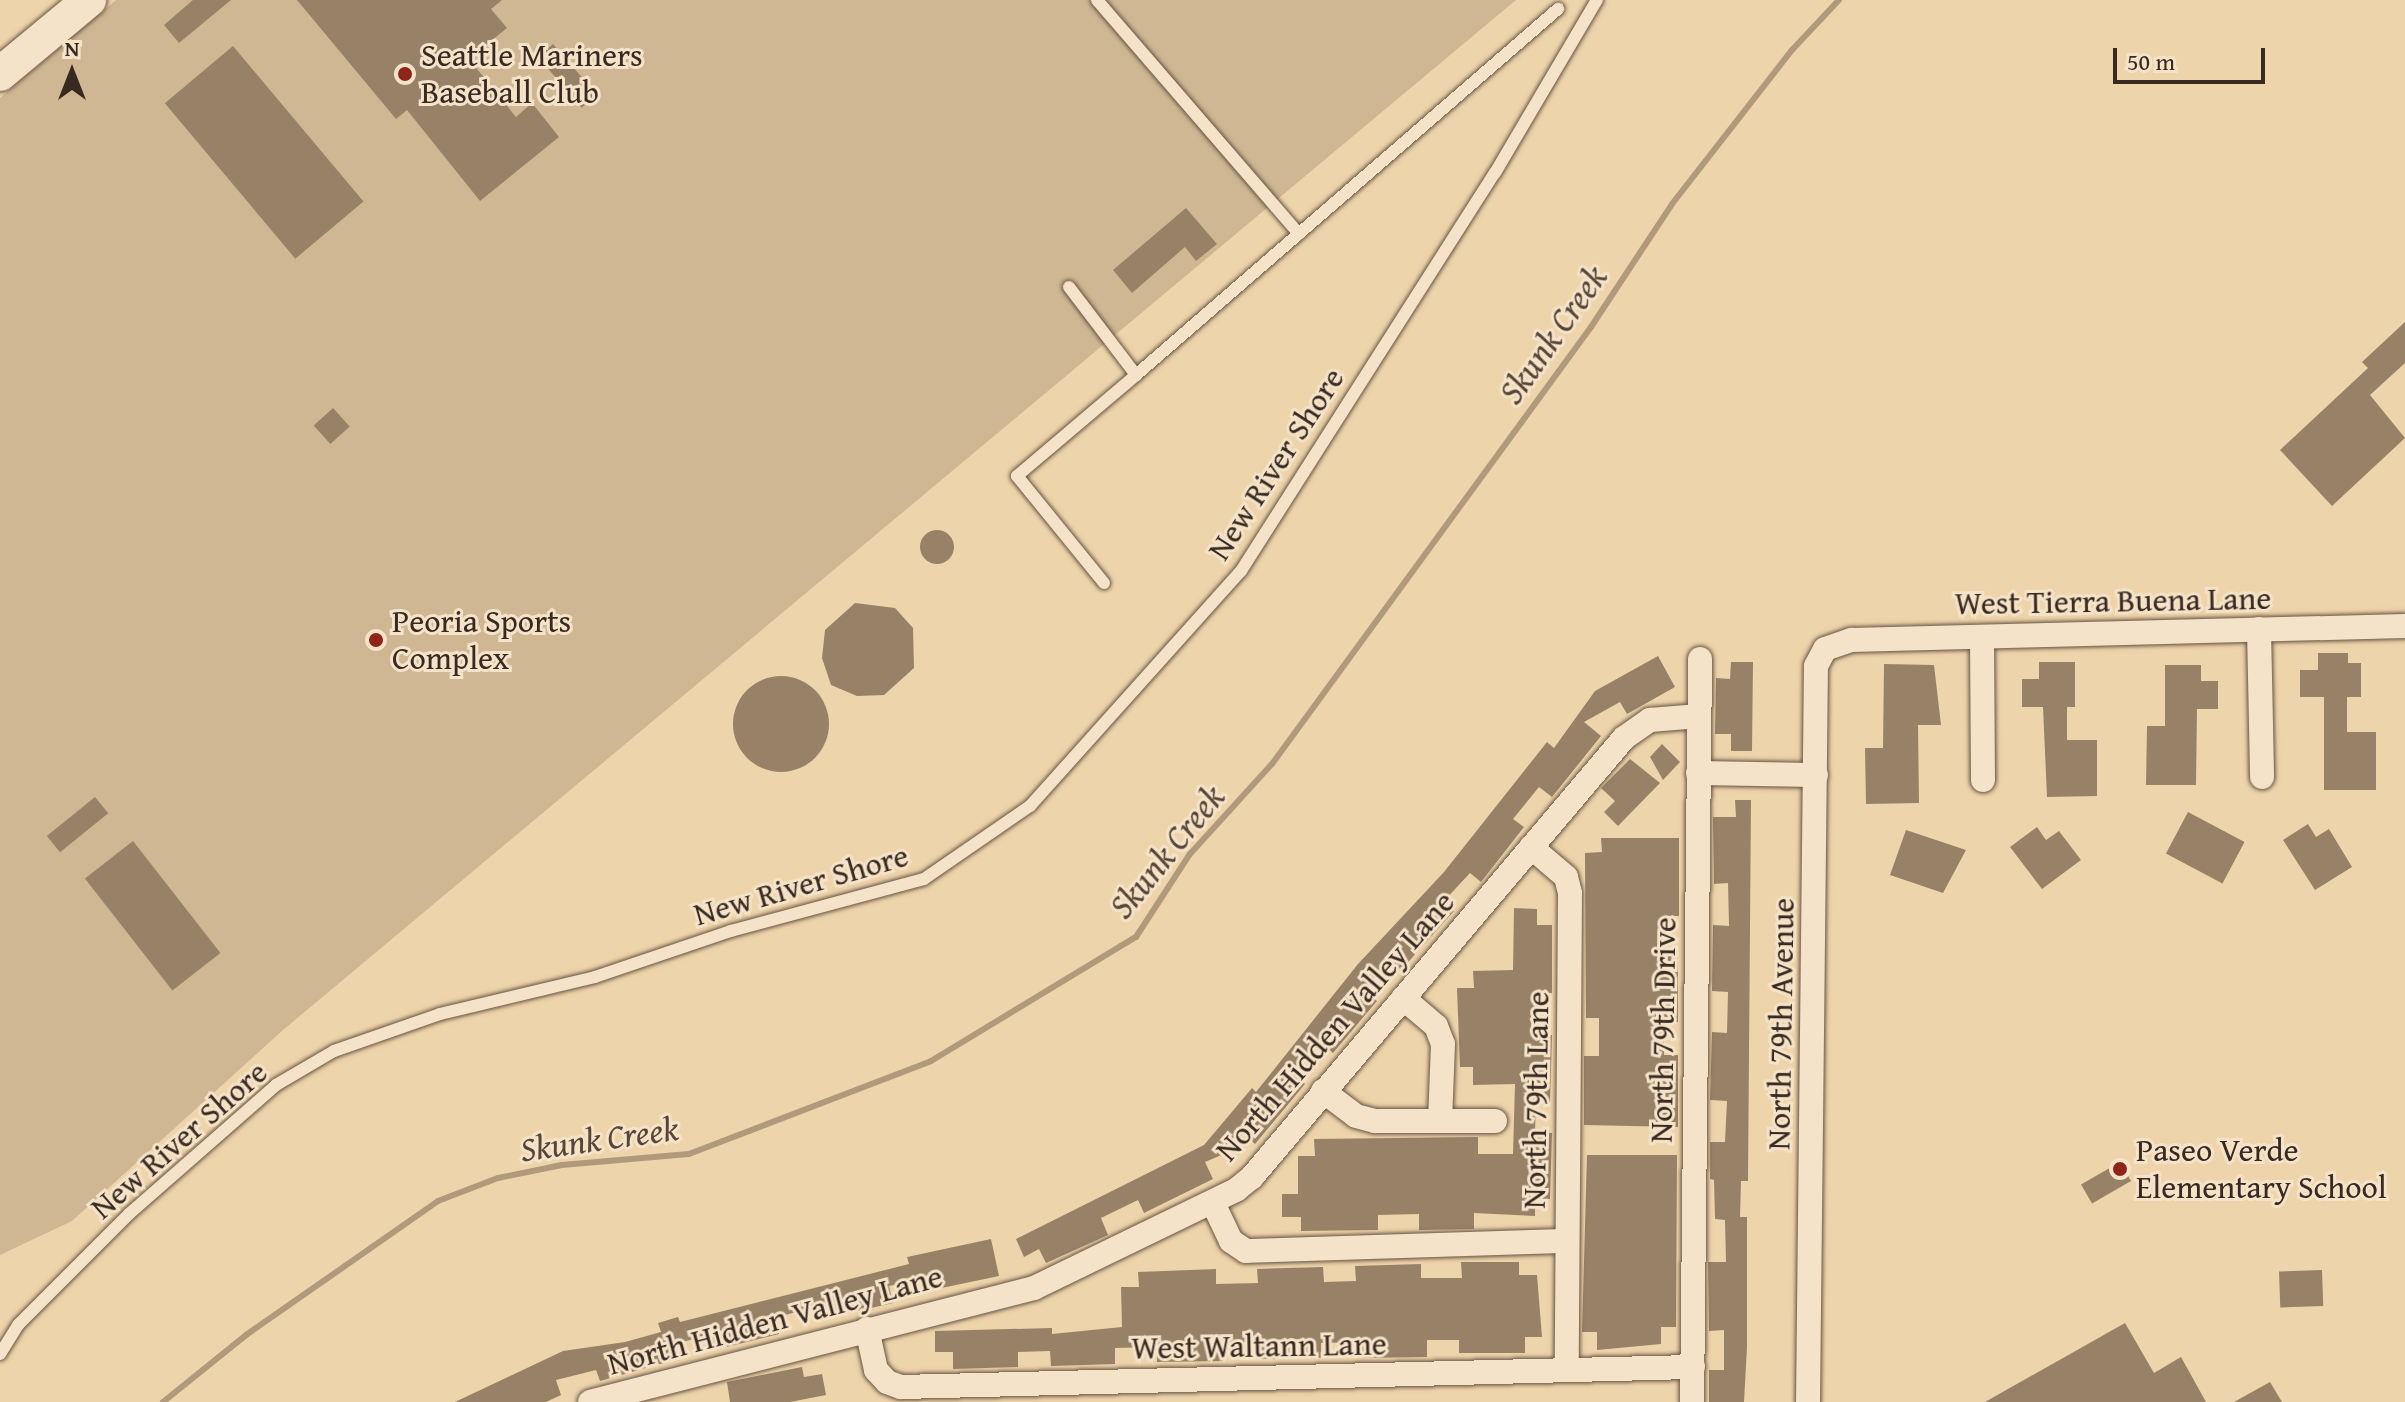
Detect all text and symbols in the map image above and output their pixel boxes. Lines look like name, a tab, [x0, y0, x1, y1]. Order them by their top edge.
north arrow	[32, 32, 112, 112]
text: N	[65, 32, 79, 64]
scale bar	[2117, 32, 2269, 82]
place label: Seattle Mariners Baseball Club	[421, 37, 643, 112]
text: 50 m	[2127, 44, 2175, 79]
marker: Seattle Mariners Baseball Club	[396, 65, 414, 83]
water label: Skunk Creek	[1490, 257, 1614, 411]
street label: New River Shore	[1200, 361, 1352, 567]
street label: West Tierra Buena Lane	[1954, 579, 2272, 623]
place label: Peoria Sports Complex	[392, 603, 571, 678]
marker: Peoria Sports Complex	[367, 631, 385, 649]
water label: Skunk Creek	[1100, 776, 1232, 926]
street label: New River Shore	[689, 836, 913, 934]
street label: North Hidden Valley Lane	[1207, 883, 1463, 1169]
street label: North 79th Avenue	[1760, 898, 1802, 1150]
street label: North 79th Drive	[1642, 917, 1684, 1143]
street label: North 79th Lane	[1515, 991, 1557, 1209]
street label: New River Shore	[83, 1053, 275, 1227]
water label: Skunk Creek	[517, 1107, 681, 1169]
place label: Paseo Verde Elementary School	[2136, 1132, 2387, 1207]
marker: Paseo Verde Elementary School	[2111, 1160, 2129, 1178]
street label: North Hidden Valley Lane	[603, 1257, 947, 1383]
street label: West Waltann Lane	[1131, 1325, 1387, 1367]

